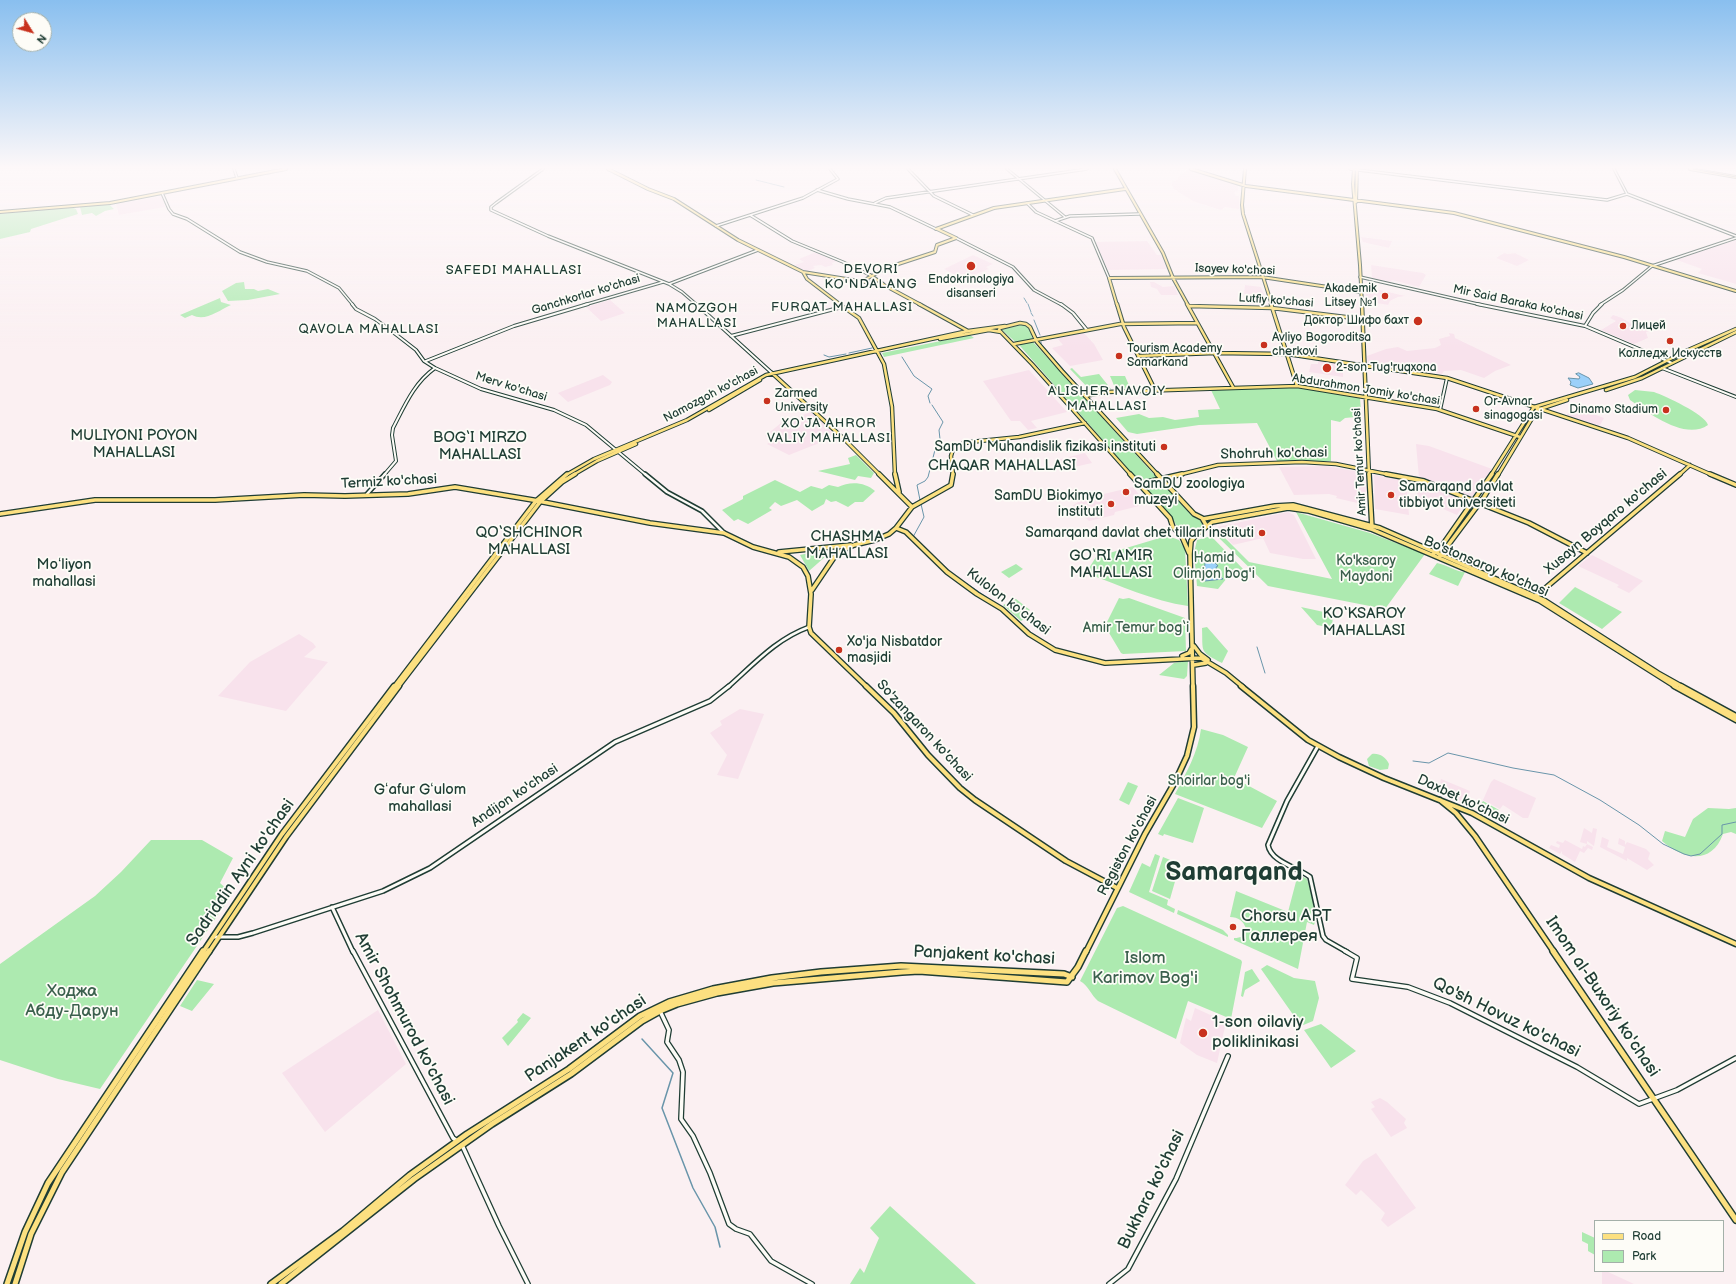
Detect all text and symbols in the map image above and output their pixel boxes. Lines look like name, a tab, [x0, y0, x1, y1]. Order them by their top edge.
north arrow	[12, 12, 52, 52]
text: N	[34, 32, 49, 46]
marker: Endokrinologiya disanseri	[965, 260, 977, 272]
street label: Isayev ko'chasi	[1194, 261, 1276, 279]
district label: DEVORI KO'NDALANG	[825, 262, 917, 293]
district label: SAFEDI MAHALLASI	[446, 263, 582, 279]
street label: Ganchkorlar ko'chasi	[530, 272, 642, 318]
place label: Endokrinologiya disanseri	[928, 273, 1014, 301]
place label: Akademik Litsey №1	[1325, 282, 1377, 310]
street label: Mir Said Baraka ko'chasi	[1452, 282, 1584, 324]
street label: Lutfiy ko'chasi	[1238, 291, 1314, 311]
marker: Akademik Litsey №1	[1380, 291, 1390, 301]
district label: FURQAT MAHALLASI	[771, 300, 913, 316]
district label: NAMOZGOH MAHALLASI	[656, 301, 738, 332]
place label: Доктор Шифо бахт	[1304, 314, 1409, 328]
marker: Доктор Шифо бахт	[1412, 315, 1424, 327]
place label: Лицей	[1631, 319, 1666, 333]
marker: Лицей	[1618, 321, 1628, 331]
district label: QAVOLA MAHALLASI	[299, 322, 439, 338]
place label: Avliyo Bogoroditsa cherkovi	[1272, 331, 1371, 359]
marker: Колледж Искусств	[1665, 336, 1675, 346]
marker: Avliyo Bogoroditsa cherkovi	[1259, 340, 1269, 350]
place label: Tourism Academy Samarkand	[1127, 342, 1222, 370]
place label: Колледж Искусств	[1618, 347, 1722, 361]
marker: Tourism Academy Samarkand	[1114, 351, 1124, 361]
place label: 2-son Tug'ruqxona	[1336, 361, 1436, 375]
marker: 2-son Tug'ruqxona	[1321, 362, 1333, 374]
street label: Namozgoh ko'chasi	[661, 364, 761, 426]
street label: Merv ko'chasi	[473, 369, 549, 405]
street label: Abdurahmon Jomiy ko'chasi	[1291, 371, 1441, 409]
district label: ALISHER NAVOIY MAHALLASI	[1048, 384, 1166, 415]
place label: Zarmed University	[775, 387, 828, 415]
place label: Or-Avnar sinagogasi	[1484, 395, 1543, 423]
marker: Zarmed University	[762, 396, 772, 406]
place label: Dinamo Stadium	[1569, 403, 1658, 417]
marker: Or-Avnar sinagogasi	[1471, 404, 1481, 414]
marker: Dinamo Stadium	[1661, 405, 1671, 415]
street label: Amir Temur ko'chasi	[1350, 408, 1370, 516]
district label: XO‘JA AHROR VALIY MAHALLASI	[767, 416, 891, 447]
district label: MULIYONI POYON MAHALLASI	[63, 427, 205, 462]
district label: BOG‘I MIRZO MAHALLASI	[428, 429, 532, 464]
place label: SamDU Muhandislik fizikasi instituti	[935, 439, 1156, 455]
marker: SamDU Muhandislik fizikasi instituti	[1159, 442, 1169, 452]
street label: Shohruh ko'chasi	[1220, 445, 1328, 463]
district label: CHAQAR MAHALLASI	[920, 457, 1084, 475]
street label: Xusayn Boyqaro ko'chasi	[1541, 466, 1671, 578]
street label: Termiz ko'chasi	[341, 471, 437, 493]
place label: SamDU zoologiya muzeyi	[1134, 476, 1245, 508]
place label: Samarqand davlat tibbiyot universiteti	[1399, 479, 1516, 512]
marker: SamDU zoologiya muzeyi	[1121, 487, 1131, 497]
place label: SamDU Biokimyo instituti	[994, 488, 1103, 520]
marker: Samarqand davlat tibbiyot universiteti	[1386, 490, 1396, 500]
marker: SamDU Biokimyo instituti	[1106, 499, 1116, 509]
district label: QO‘SHCHINOR MAHALLASI	[470, 524, 588, 559]
place label: Samarqand davlat chet tillari instituti	[1025, 525, 1254, 541]
district label: CHASHMA MAHALLASI	[801, 528, 893, 563]
marker: Samarqand davlat chet tillari instituti	[1257, 528, 1267, 538]
street label: Bo'stonsaroy ko'chasi	[1421, 533, 1551, 601]
district label: GO‘RI AMIR MAHALLASI	[1064, 547, 1158, 582]
park label: Hamid Olimjon bog'i	[1173, 550, 1255, 582]
park label: Ko'ksaroy Maydoni	[1336, 553, 1396, 586]
district label: Moʻliyon mahallasi	[28, 556, 100, 591]
street label: Kulolon ko'chasi	[963, 565, 1053, 639]
district label: KO‘KSAROY MAHALLASI	[1318, 605, 1410, 640]
park label: Amir Temur bog‘i	[1083, 620, 1189, 636]
place label: Xo'ja Nisbatdor masjidi	[847, 634, 942, 666]
marker: Xo'ja Nisbatdor masjidi	[834, 645, 844, 655]
street label: So'zangaron ko'chasi	[873, 677, 975, 785]
street label: Andijon ko'chasi	[468, 761, 562, 831]
street label: Daxbet ko'chasi	[1414, 771, 1512, 829]
park label: Shoirlar bog'i	[1168, 773, 1250, 789]
district label: Gʻafur Gʻulom mahallasi	[374, 781, 466, 816]
street label: Registon ko'chasi	[1095, 793, 1161, 899]
street label: Sadriddin Ayni ko'chasi	[183, 796, 299, 950]
district label: Samarqand	[1165, 857, 1303, 889]
place label: Chorsu АРТ Галлерея	[1241, 907, 1332, 947]
street label: Imom al-Buxoriy ko'chasi	[1541, 913, 1663, 1081]
marker: Chorsu АРТ Галлерея	[1228, 922, 1238, 932]
street label: Amir Shohmurod ko'chasi	[350, 929, 458, 1109]
street label: Panjakent ko'chasi	[913, 942, 1055, 970]
park label: Islom Karimov Bog'i	[1092, 949, 1198, 989]
street label: Qo'sh Hovuz ko'chasi	[1429, 973, 1583, 1063]
park label: Ходжа Абду-Дарун	[25, 982, 119, 1022]
street label: Panjakent ko'chasi	[521, 991, 651, 1087]
place label: 1-son oilaviy poliklinikasi	[1212, 1013, 1304, 1053]
marker: 1-son oilaviy poliklinikasi	[1197, 1027, 1209, 1039]
street label: Bukhara ko'chasi	[1114, 1127, 1190, 1253]
legend	[1594, 1220, 1724, 1272]
text: Road	[1632, 1229, 1661, 1244]
text: Park	[1632, 1249, 1656, 1264]

